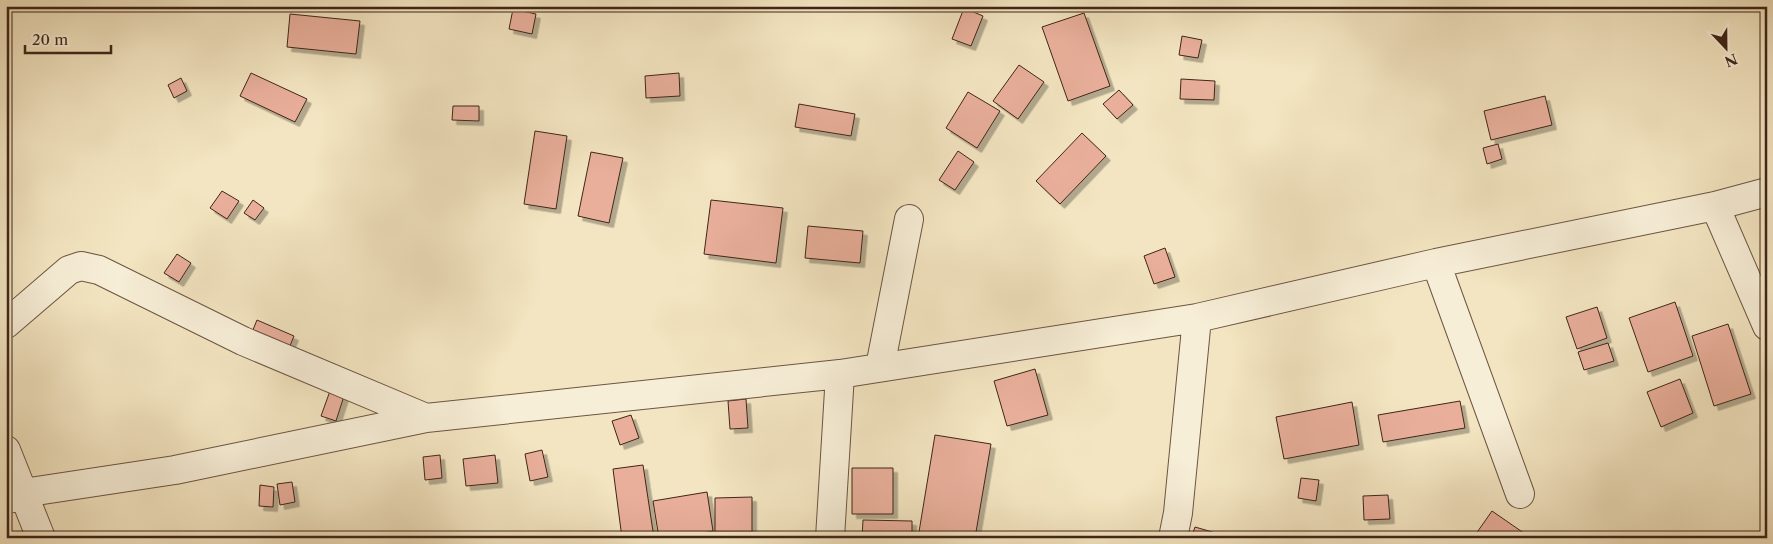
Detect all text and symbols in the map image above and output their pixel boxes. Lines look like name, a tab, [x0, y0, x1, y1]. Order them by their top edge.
scale bar	[25, 22, 111, 54]
north arrow	[1700, 22, 1750, 72]
text: 20 m	[32, 30, 68, 49]
text: N	[1722, 49, 1740, 71]

